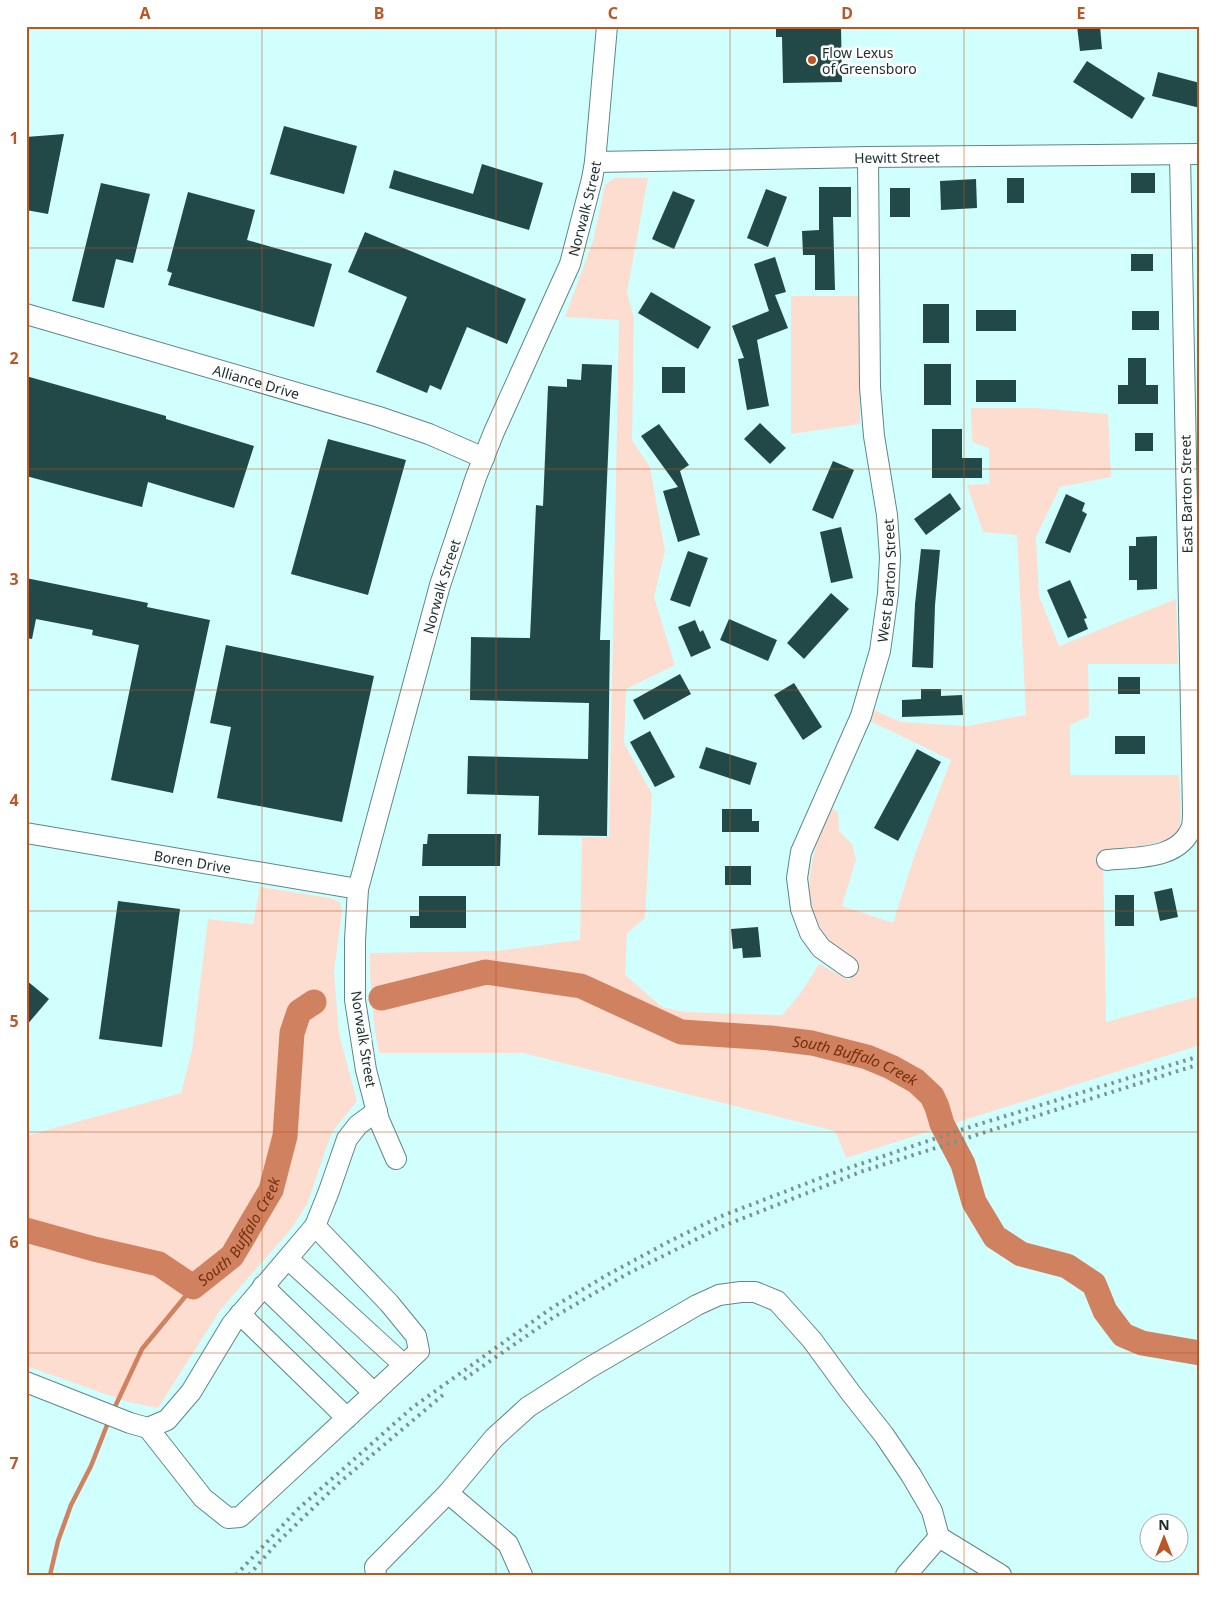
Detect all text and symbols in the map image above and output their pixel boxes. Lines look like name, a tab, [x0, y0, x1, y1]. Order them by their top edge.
text: A	[139, 2, 151, 24]
text: B	[374, 2, 384, 24]
text: C	[608, 2, 618, 24]
text: D	[841, 2, 853, 24]
text: E	[1077, 2, 1086, 24]
place label: Flow Lexus of Greensboro	[822, 43, 917, 78]
marker: Flow Lexus of Greensboro	[806, 54, 818, 66]
text: 1	[9, 127, 19, 149]
street label: Hewitt Street	[854, 147, 940, 167]
street label: Norwalk Street	[563, 159, 605, 258]
text: 2	[9, 347, 19, 369]
street label: Alliance Drive	[211, 360, 302, 403]
street label: East Barton Street	[1175, 434, 1197, 554]
street label: West Barton Street	[872, 518, 900, 643]
street label: Norwalk Street	[418, 537, 464, 636]
text: 3	[9, 568, 19, 590]
text: 4	[9, 789, 19, 811]
street label: Boren Drive	[153, 845, 233, 877]
street label: Norwalk Street	[347, 989, 381, 1089]
text: 5	[9, 1010, 19, 1032]
water label: South Buffalo Creek	[792, 1031, 922, 1090]
water label: South Buffalo Creek	[193, 1175, 284, 1290]
text: 6	[9, 1231, 19, 1253]
text: 7	[9, 1452, 19, 1474]
north arrow	[1138, 1514, 1188, 1564]
text: N	[1158, 1515, 1170, 1534]

